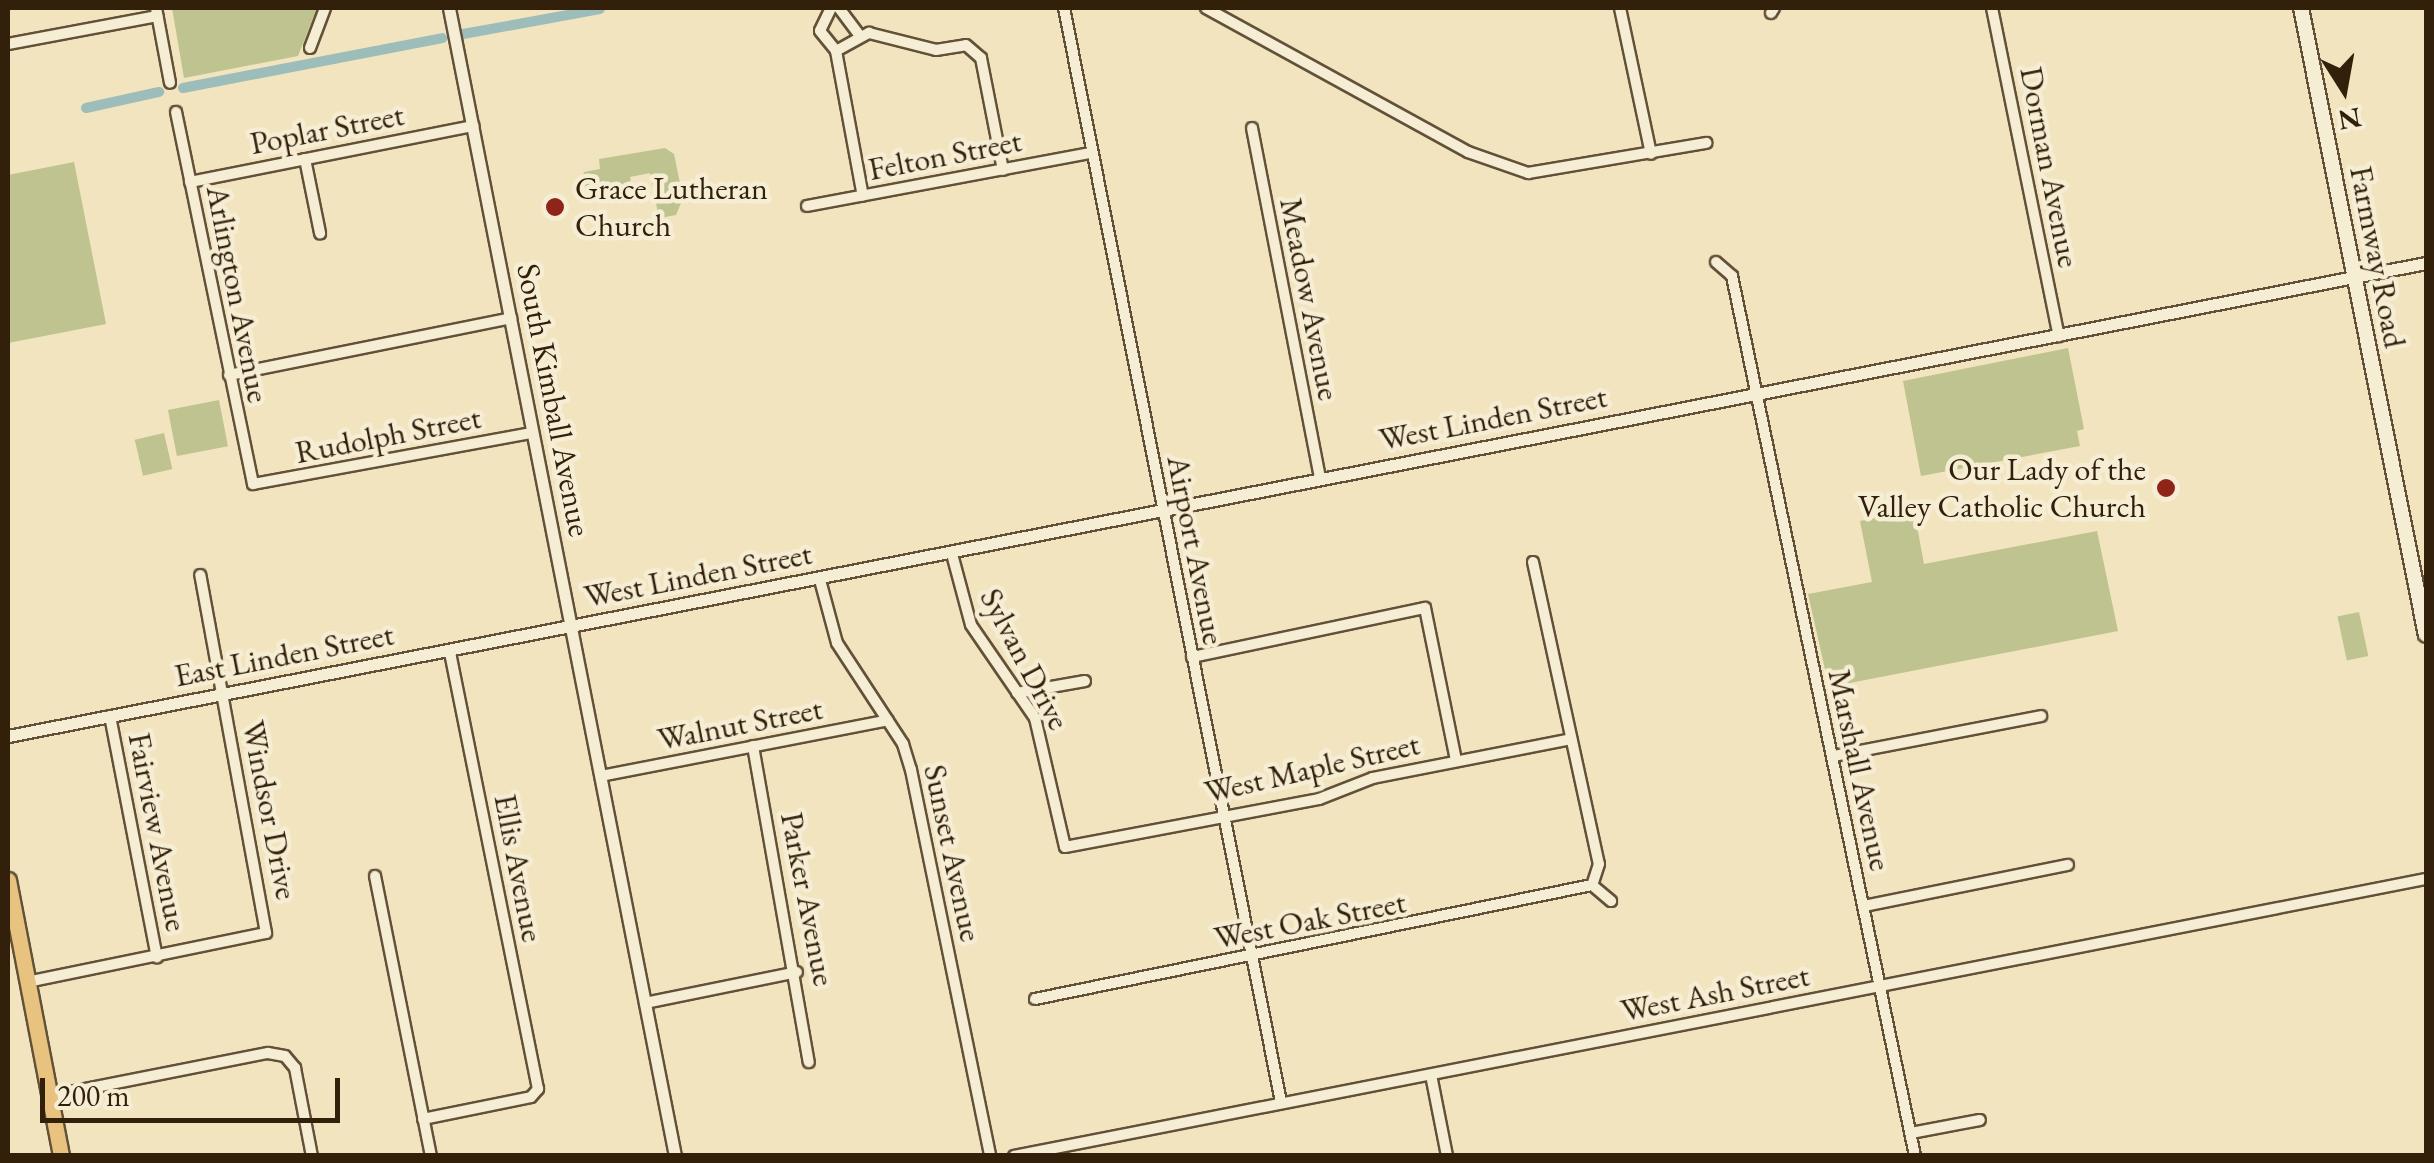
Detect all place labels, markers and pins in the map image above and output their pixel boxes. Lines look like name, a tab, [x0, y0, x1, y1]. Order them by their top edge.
place label: Grace Lutheran Church	[575, 170, 768, 245]
marker: Grace Lutheran Church	[544, 196, 566, 218]
place label: Our Lady of the Valley Catholic Church	[1858, 451, 2146, 526]
marker: Our Lady of the Valley Catholic Church	[2155, 477, 2177, 499]

